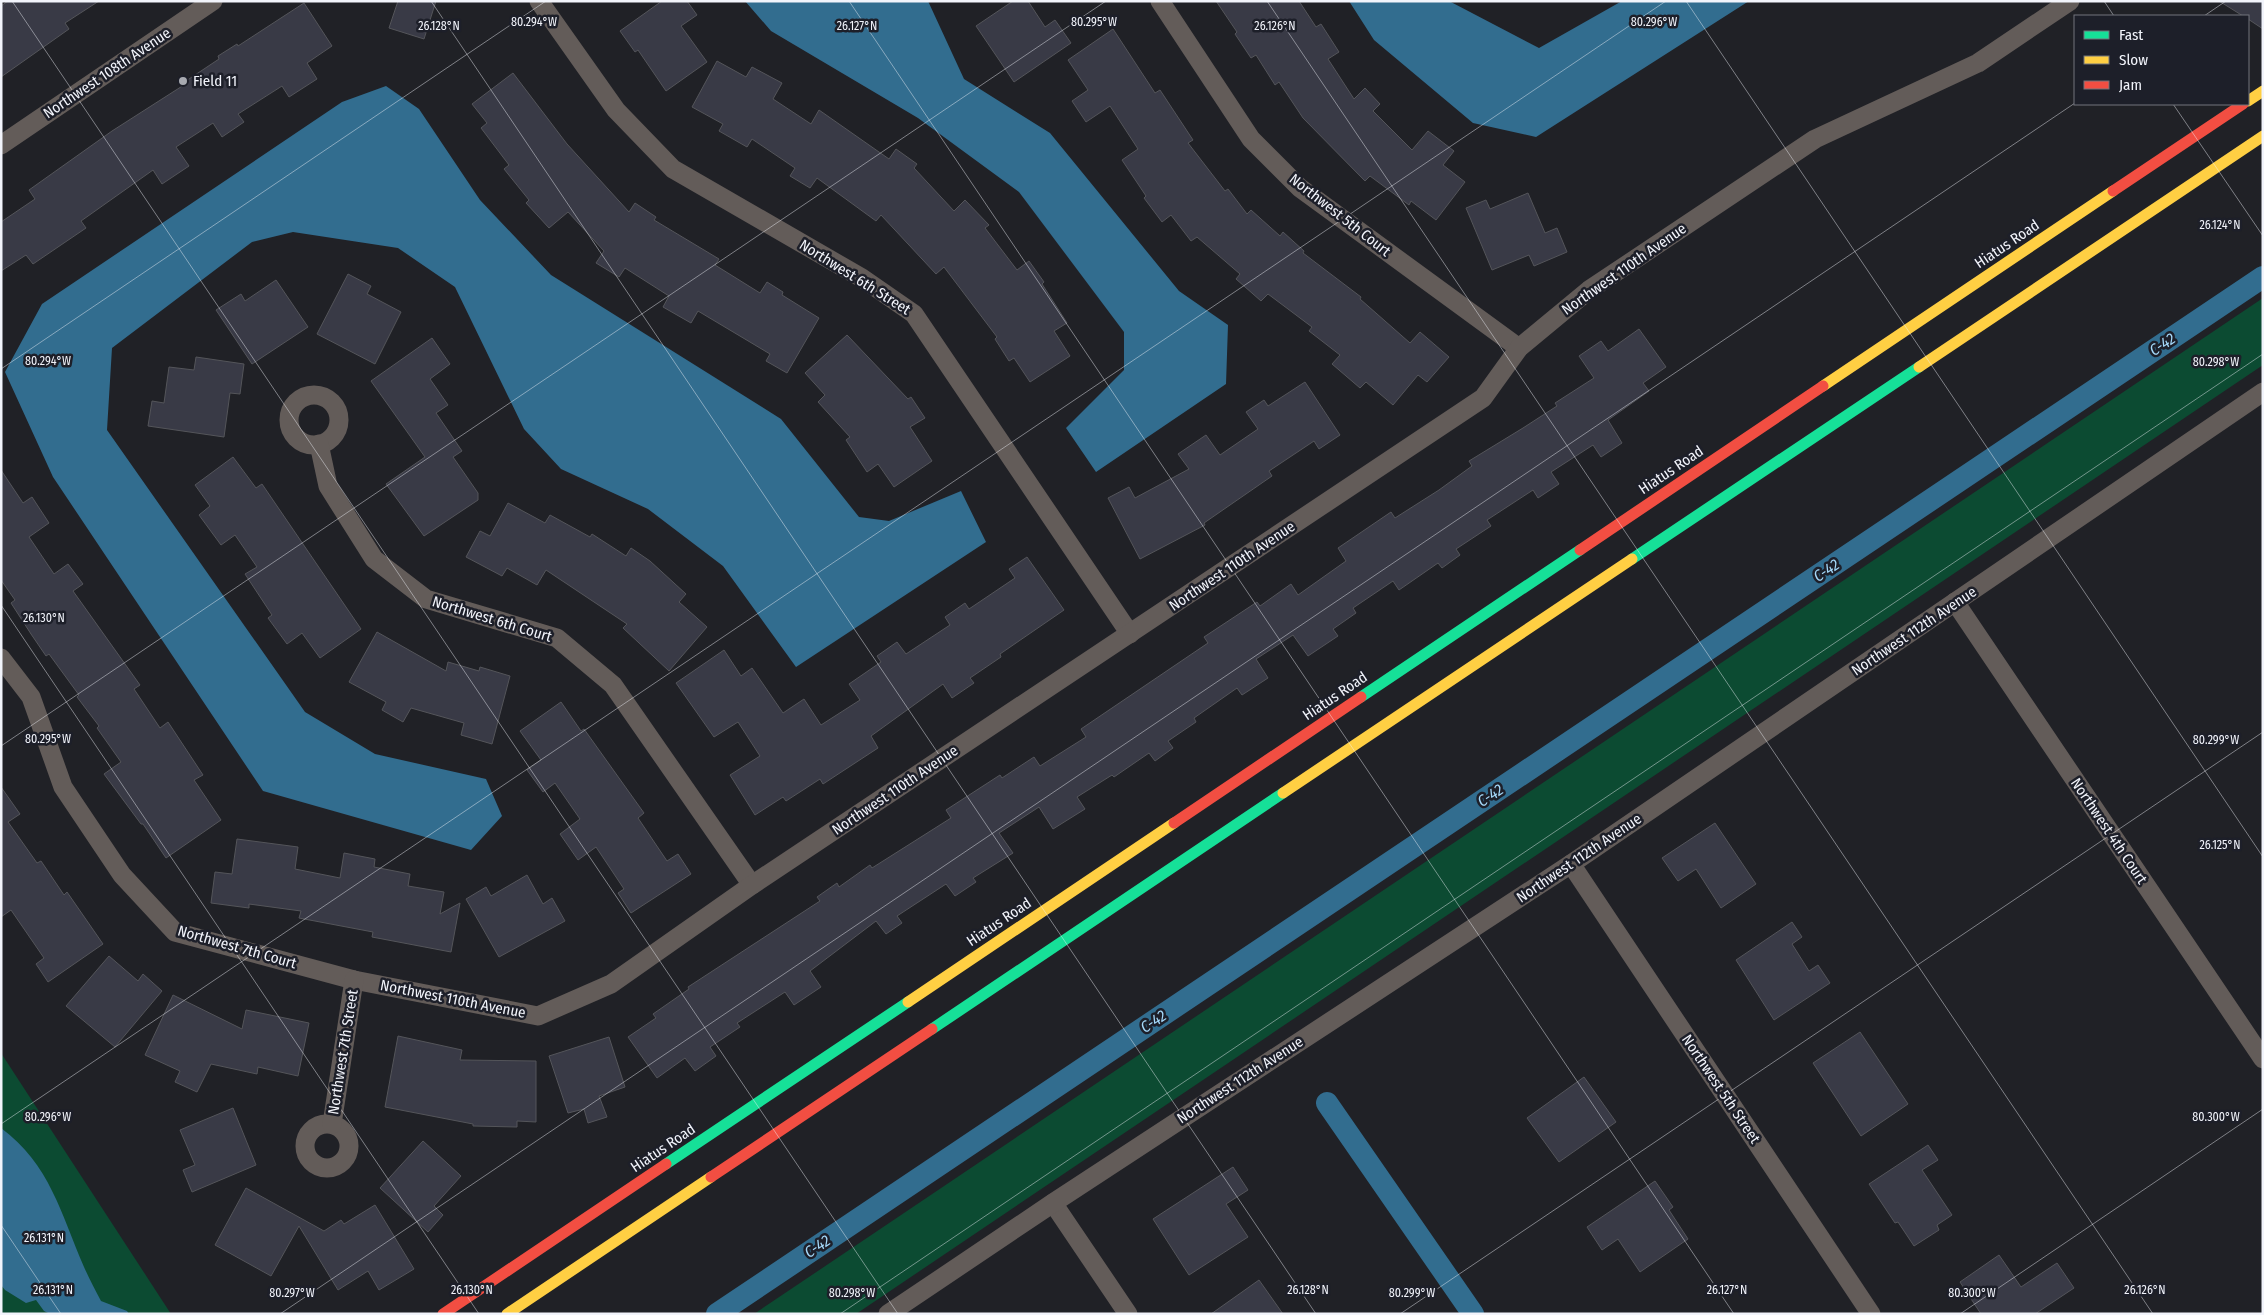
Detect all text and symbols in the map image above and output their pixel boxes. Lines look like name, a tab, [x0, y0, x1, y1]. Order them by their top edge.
text: 80.294°W	[511, 15, 557, 29]
text: 80.295°W	[1071, 15, 1117, 29]
text: 80.296°W	[1631, 15, 1677, 29]
legend	[2074, 15, 2249, 105]
text: 26.128°N	[418, 19, 460, 33]
text: 26.127°N	[837, 19, 877, 33]
text: 26.126°N	[1254, 19, 1296, 33]
street label: Northwest 108th Avenue	[40, 24, 174, 122]
text: Fast	[2119, 26, 2143, 44]
text: Slow	[2119, 51, 2148, 69]
place label: Field 11	[193, 72, 237, 90]
marker: Field 11	[177, 75, 189, 87]
text: Jam	[2119, 76, 2142, 94]
street label: Northwest 5th Court	[1286, 170, 1394, 260]
street label: Hiatus Road	[1971, 216, 2043, 272]
text: 26.124°N	[2199, 218, 2241, 232]
street label: Northwest 110th Avenue	[1558, 219, 1690, 319]
street label: Northwest 6th Street	[796, 236, 914, 319]
water label: C-42	[2146, 329, 2179, 360]
text: 80.294°W	[25, 354, 71, 368]
text: 80.298°W	[2193, 355, 2239, 369]
street label: Hiatus Road	[1635, 442, 1707, 498]
street label: Northwest 110th Avenue	[1166, 517, 1298, 615]
water label: C-42	[1810, 555, 1843, 586]
street label: Northwest 112th Avenue	[1848, 583, 1980, 679]
street label: Northwest 6th Court	[430, 592, 554, 646]
text: 26.130°N	[23, 611, 65, 625]
street label: Hiatus Road	[1299, 668, 1371, 724]
text: 80.295°W	[25, 732, 71, 746]
text: 80.299°W	[2193, 733, 2239, 747]
street label: Northwest 110th Avenue	[829, 741, 961, 839]
street label: Northwest 4th Court	[2067, 775, 2151, 887]
water label: C-42	[1474, 780, 1507, 811]
street label: Northwest 112th Avenue	[1513, 810, 1645, 906]
text: 26.125°N	[2200, 838, 2240, 852]
street label: Hiatus Road	[963, 894, 1035, 950]
street label: Northwest 7th Court	[176, 921, 299, 973]
street label: Northwest 110th Avenue	[379, 976, 527, 1022]
street label: Northwest 7th Street	[324, 988, 362, 1116]
water label: C-42	[1137, 1006, 1170, 1037]
street label: Northwest 5th Street	[1678, 1031, 1764, 1147]
street label: Northwest 112th Avenue	[1174, 1033, 1306, 1127]
text: 80.296°W	[25, 1110, 71, 1124]
text: 80.300°W	[2192, 1110, 2240, 1124]
street label: Hiatus Road	[627, 1120, 699, 1176]
text: 26.131°N	[24, 1231, 64, 1245]
water label: C-42	[801, 1231, 834, 1262]
text: 26.131°N	[33, 1283, 73, 1297]
text: 26.130°N	[451, 1283, 493, 1297]
text: 26.128°N	[1287, 1283, 1329, 1297]
text: 26.127°N	[1707, 1283, 1747, 1297]
text: 26.126°N	[2124, 1283, 2166, 1297]
text: 80.297°W	[269, 1286, 315, 1300]
text: 80.298°W	[829, 1286, 875, 1300]
text: 80.299°W	[1389, 1286, 1435, 1300]
text: 80.300°W	[1948, 1286, 1996, 1300]

